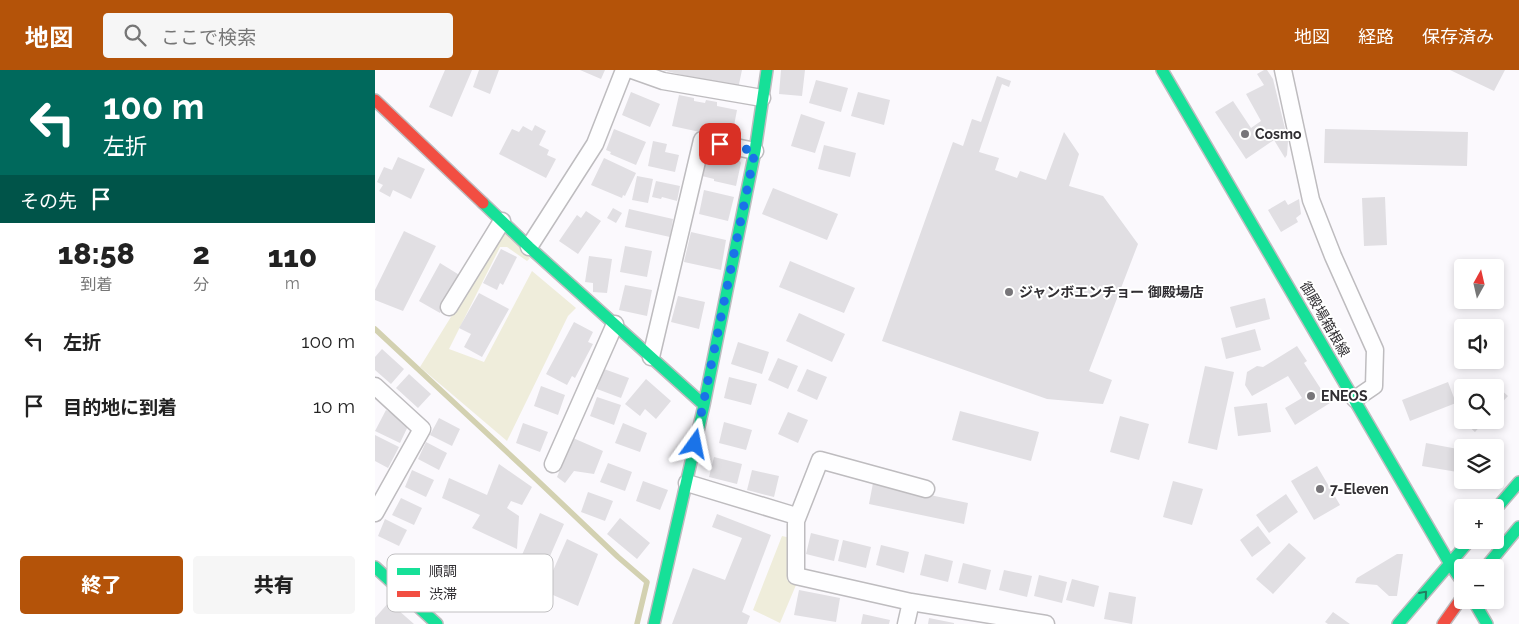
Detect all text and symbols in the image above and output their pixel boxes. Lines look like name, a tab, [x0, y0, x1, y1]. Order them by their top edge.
search box	[103, 13, 453, 58]
icon: search	[121, 21, 149, 49]
text: 地図	[25, 23, 73, 52]
text: ここで検索	[161, 26, 256, 48]
text: 地図	[1294, 26, 1330, 47]
text: 経路	[1358, 26, 1394, 47]
text: 保存済み	[1422, 26, 1494, 47]
text: 100 m	[103, 86, 204, 127]
icon: left	[20, 90, 85, 155]
pin	[699, 123, 741, 165]
place label: Cosmo	[1255, 126, 1302, 142]
marker: Cosmo	[1239, 128, 1251, 140]
icon: arrive	[706, 130, 734, 158]
text: 左折	[103, 133, 147, 159]
icon: arrive	[87, 185, 115, 213]
text: その先	[20, 190, 77, 212]
text: 18:58	[58, 236, 135, 271]
text: 2	[192, 236, 210, 271]
text: 110	[268, 239, 317, 274]
north arrow	[1454, 259, 1504, 309]
map controls	[1454, 259, 1504, 609]
text: m	[285, 274, 300, 293]
text: 到着	[80, 275, 112, 294]
text: 分	[193, 275, 209, 294]
street label: 御殿場箱根線	[1297, 279, 1353, 359]
place label: ジャンボエンチョー 御殿場店	[1019, 284, 1204, 300]
marker: ジャンボエンチョー 御殿場店	[1003, 286, 1015, 298]
button: sound	[1454, 319, 1504, 369]
icon: left	[20, 327, 48, 355]
text: 100 m	[301, 330, 355, 352]
text: 左折	[63, 331, 101, 353]
button: search	[1454, 379, 1504, 429]
place label: ENEOS	[1321, 388, 1368, 404]
marker: ENEOS	[1305, 390, 1317, 402]
icon: arrive	[20, 392, 48, 420]
text: 10 m	[313, 395, 355, 417]
text: 目的地に到着	[63, 396, 177, 418]
position arrow	[668, 417, 720, 469]
button: layers	[1454, 439, 1504, 489]
place label: 7-Eleven	[1330, 481, 1389, 497]
marker: 7-Eleven	[1314, 483, 1326, 495]
button: +	[1454, 499, 1504, 549]
legend	[387, 554, 553, 612]
button: 終了	[20, 556, 183, 614]
button: 共有	[193, 556, 355, 614]
button: −	[1454, 559, 1504, 609]
text: 順調	[429, 563, 457, 579]
text: 渋滞	[429, 586, 457, 602]
one-way arrow	[1418, 591, 1427, 600]

